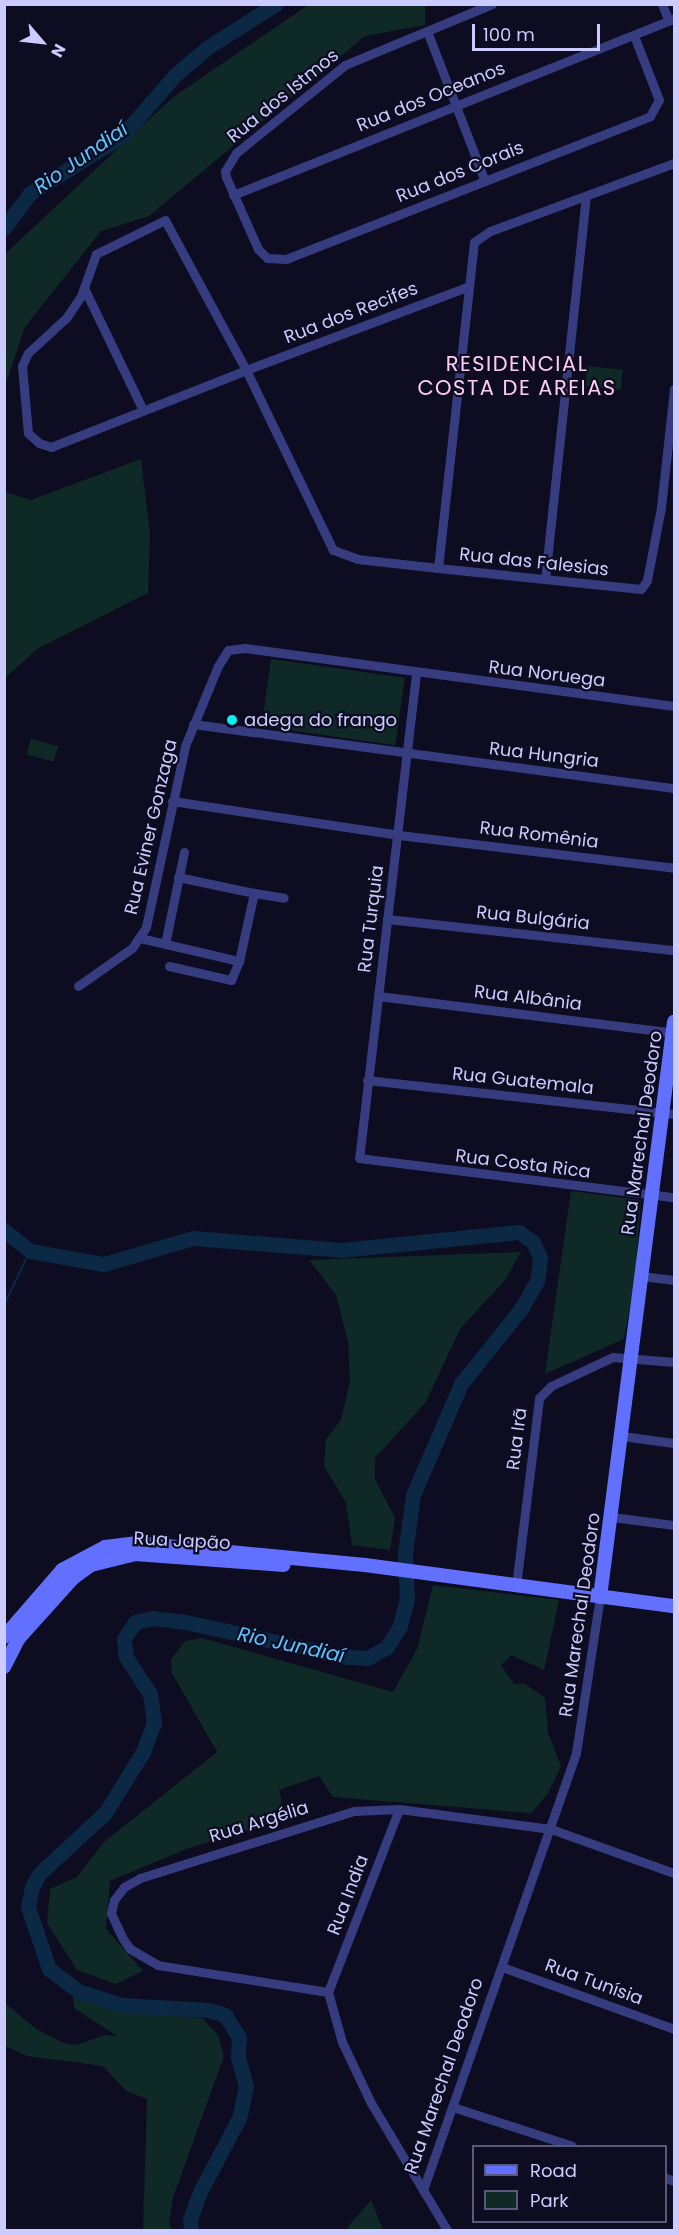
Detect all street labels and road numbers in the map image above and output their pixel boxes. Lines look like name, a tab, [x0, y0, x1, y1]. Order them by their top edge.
street label: Rua dos Istmos	[223, 44, 343, 148]
street label: Rua dos Oceanos	[354, 57, 508, 137]
street label: Rua dos Corais	[393, 137, 527, 207]
street label: Rua dos Recifes	[281, 278, 421, 348]
street label: Rua das Falesias	[458, 543, 610, 581]
street label: Rua Noruega	[487, 656, 607, 692]
street label: Rua Eviner Gonzaga	[120, 737, 182, 917]
street label: Rua Hungria	[488, 738, 600, 772]
street label: Rua Romênia	[478, 817, 600, 853]
street label: Rua Turquia	[354, 864, 388, 974]
street label: Rua Bulgária	[475, 901, 591, 935]
street label: Rua Albânia	[473, 981, 583, 1015]
street label: Rua Marechal Deodoro	[617, 1029, 667, 1237]
street label: Rua Guatemala	[451, 1063, 595, 1099]
street label: Rua Costa Rica	[454, 1145, 592, 1183]
street label: Rua Irã	[502, 1407, 532, 1471]
street label: Rua Marechal Deodoro	[555, 1511, 605, 1719]
street label: Rua Japão	[133, 1528, 231, 1554]
street label: Rua Argélia	[207, 1797, 311, 1847]
street label: Rua India	[323, 1852, 373, 1938]
street label: Rua Tunísia	[542, 1954, 646, 2010]
street label: Rua Marechal Deodoro	[400, 1975, 488, 2177]

